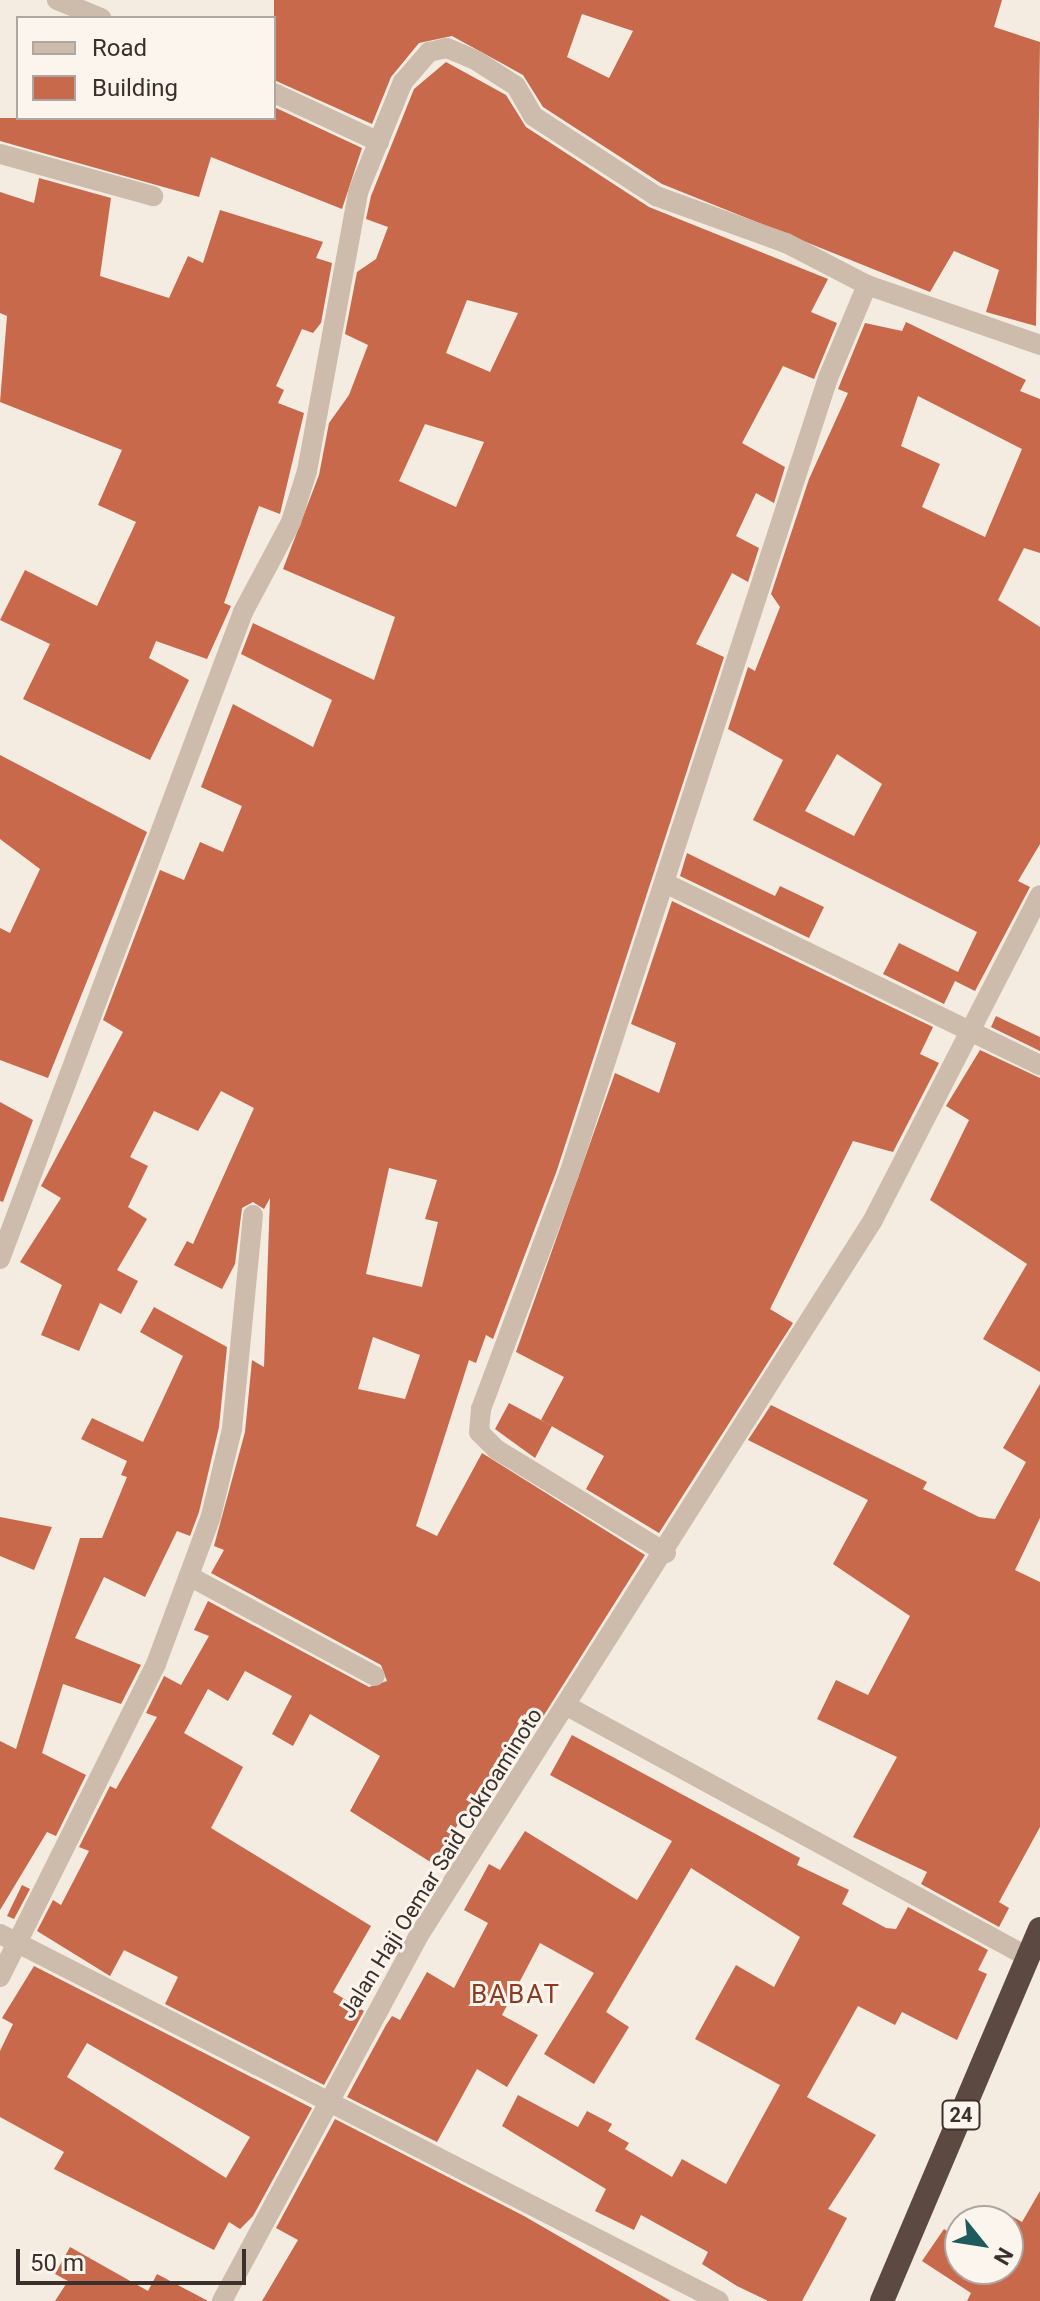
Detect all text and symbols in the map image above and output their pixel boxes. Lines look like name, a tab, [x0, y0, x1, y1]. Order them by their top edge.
legend	[16, 16, 276, 120]
text: Road	[92, 34, 147, 62]
text: Building	[92, 74, 178, 102]
street label: Jalan Haji Oemar Said Cokroaminoto	[334, 1703, 548, 2023]
district label: BABAT	[471, 1979, 561, 2011]
road number: 24	[941, 2099, 981, 2131]
north arrow	[944, 2205, 1024, 2285]
scale bar	[20, 2233, 250, 2283]
text: N	[989, 2243, 1018, 2269]
text: 50 m	[30, 2249, 84, 2277]

